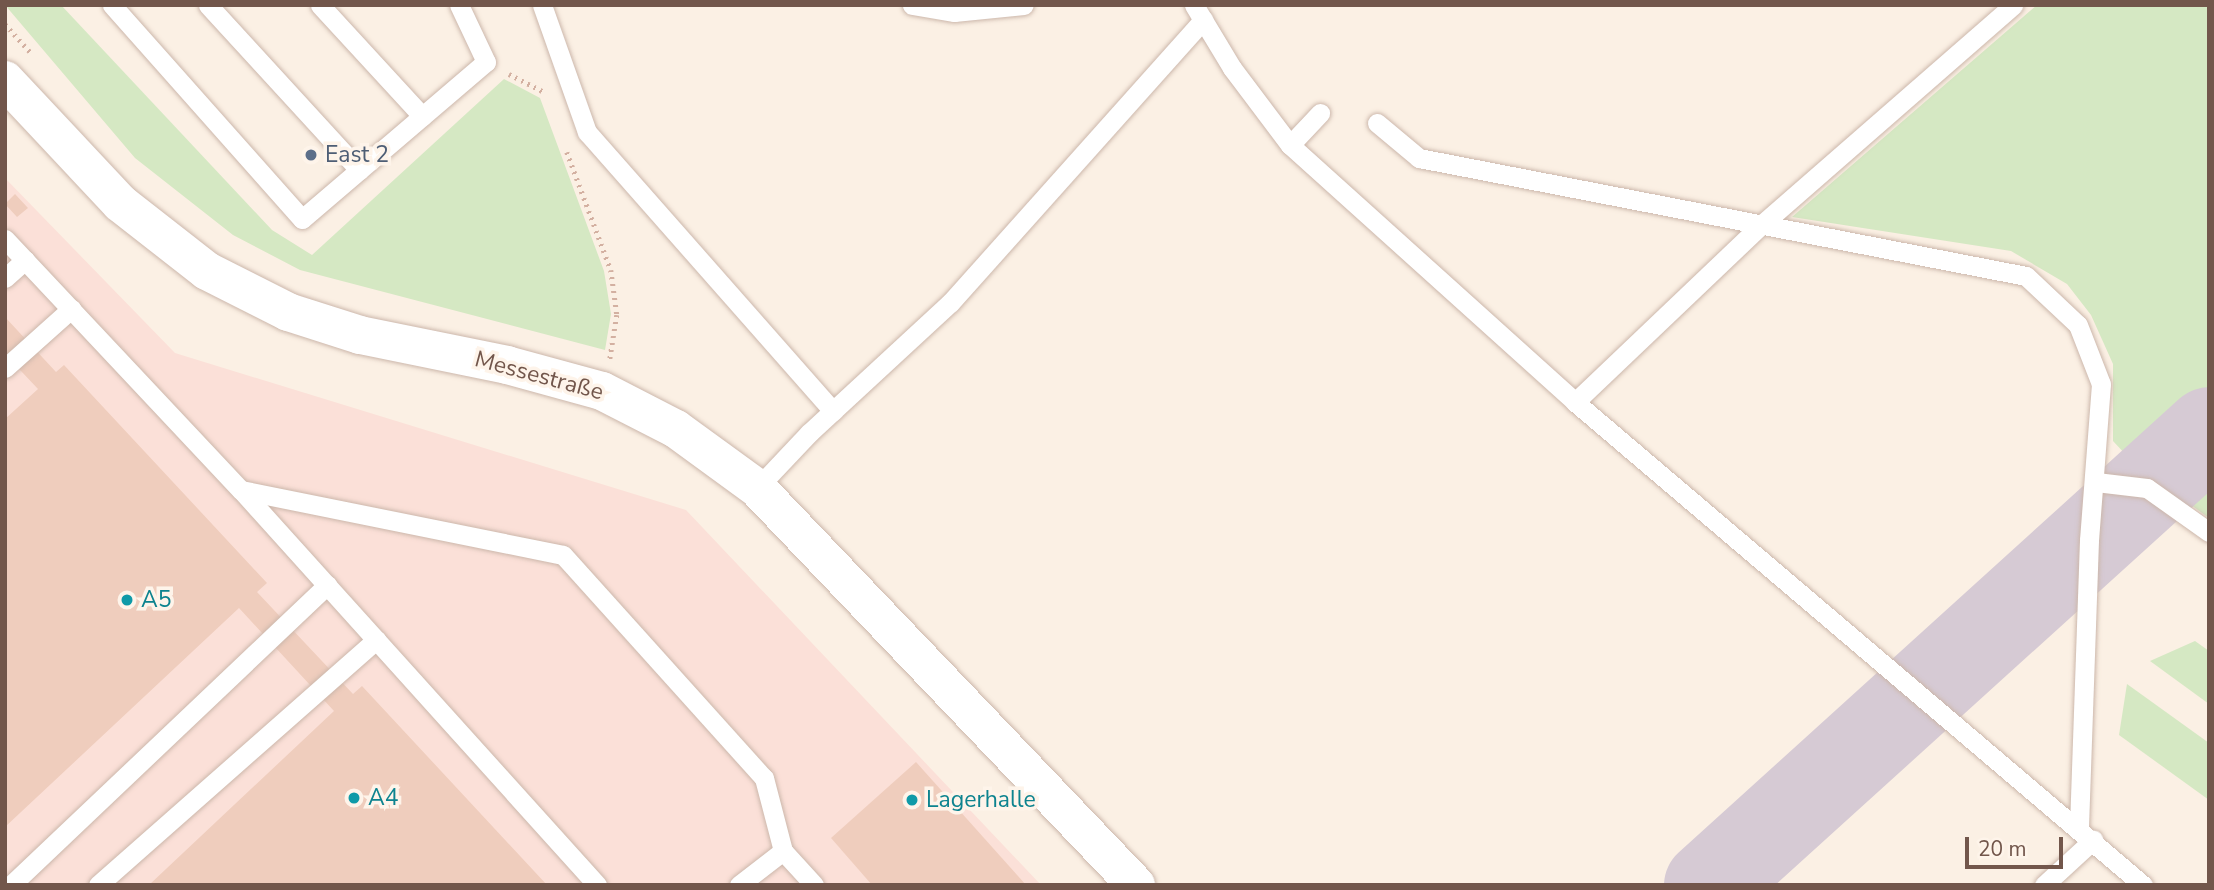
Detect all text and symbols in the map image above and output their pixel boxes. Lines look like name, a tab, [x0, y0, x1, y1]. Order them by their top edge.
place label: East 2	[325, 141, 389, 169]
marker: East 2	[303, 147, 319, 163]
street label: Messestraße	[472, 346, 606, 406]
place label: A5	[141, 586, 172, 614]
marker: A5	[119, 592, 135, 608]
place label: A4	[368, 784, 399, 812]
place label: Lagerhalle	[926, 786, 1036, 814]
marker: A4	[346, 790, 362, 806]
marker: Lagerhalle	[904, 792, 920, 808]
scale bar	[1969, 824, 2067, 868]
text: 20 m	[1978, 835, 2027, 863]

